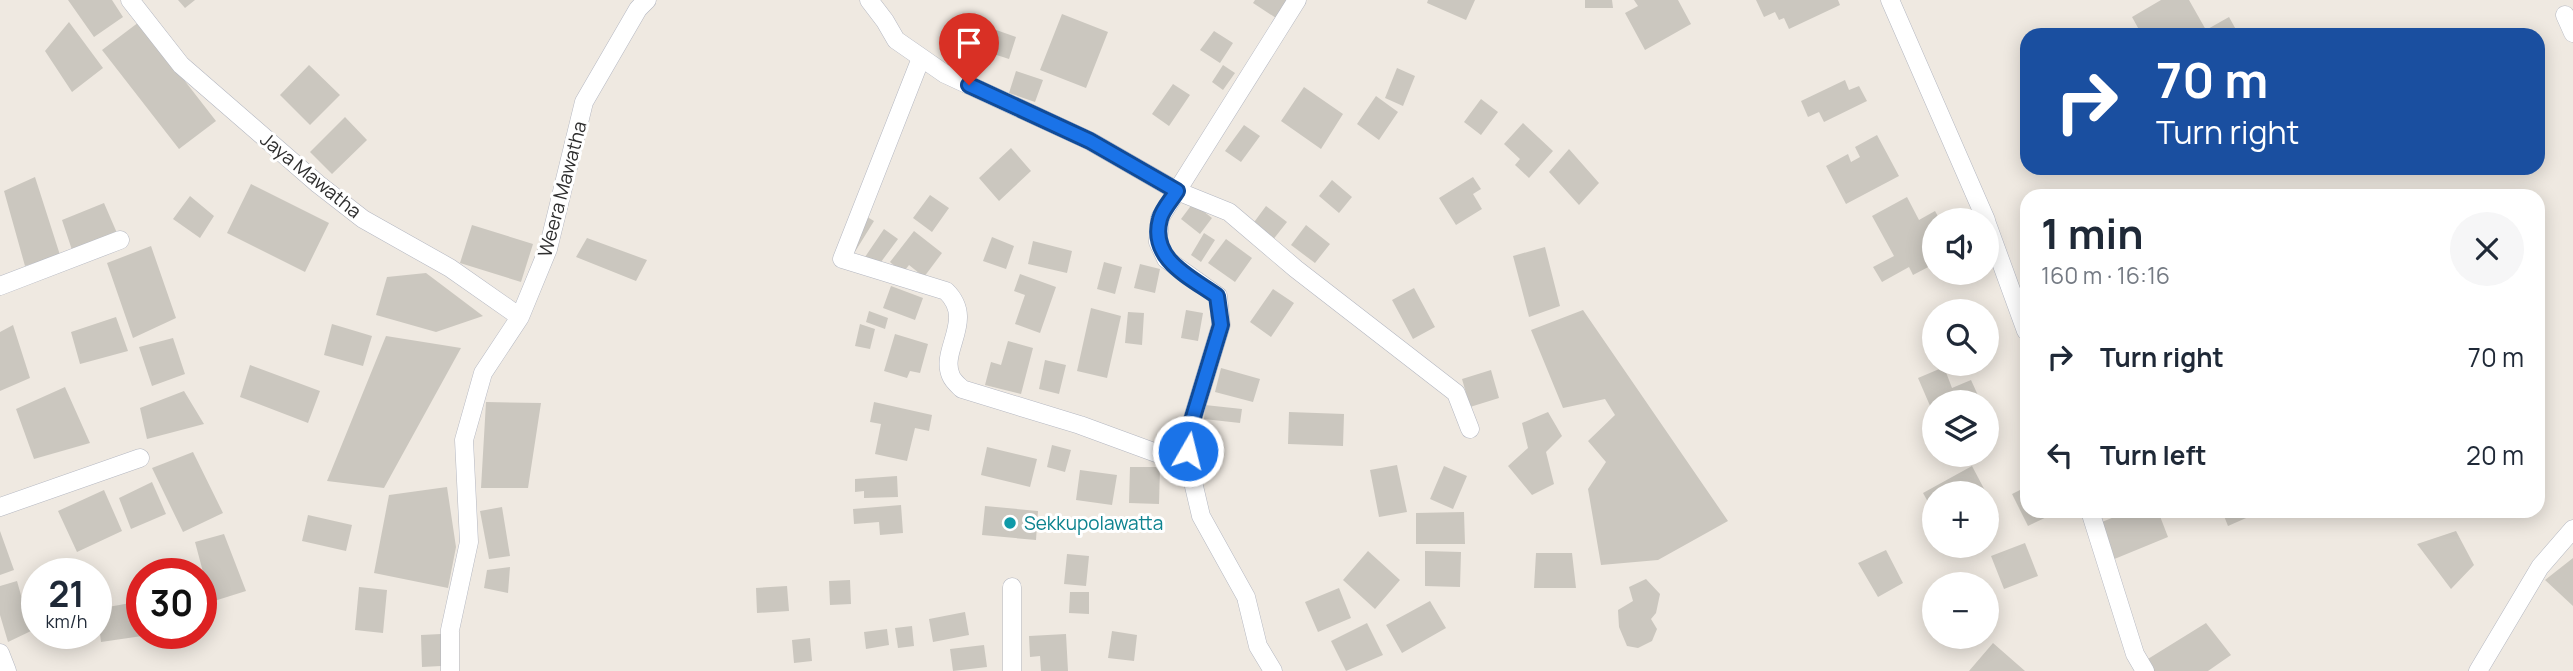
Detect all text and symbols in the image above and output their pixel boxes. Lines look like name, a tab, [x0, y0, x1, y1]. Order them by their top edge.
pin	[939, 13, 999, 85]
icon: arrive	[950, 24, 988, 62]
text: 70 m	[2156, 46, 2268, 113]
icon: right	[2041, 56, 2132, 147]
text: Turn right	[2156, 110, 2299, 154]
street label: Weera Mawatha	[531, 118, 593, 260]
street label: Jaya Mawatha	[255, 126, 367, 224]
text: 1 min	[2041, 204, 2144, 262]
map controls	[1922, 208, 1999, 649]
button: sound	[1922, 208, 1999, 285]
button: close	[2450, 212, 2524, 286]
text: 160 m · 16:16	[2041, 259, 2170, 291]
button: search	[1922, 299, 1999, 376]
icon: right	[2041, 338, 2079, 376]
text: Turn right	[2100, 339, 2224, 375]
text: 70 m	[2468, 339, 2524, 375]
button: layers	[1922, 390, 1999, 467]
position arrow	[1151, 414, 1225, 488]
icon: left	[2041, 436, 2079, 474]
text: Turn left	[2100, 437, 2207, 473]
text: 20 m	[2466, 437, 2524, 473]
button: +	[1922, 481, 1999, 558]
place label: Sekkupolawatta	[1024, 510, 1163, 536]
marker: Sekkupolawatta	[1002, 515, 1018, 531]
speed limit sign: 30	[126, 558, 217, 649]
text: 21	[48, 570, 85, 618]
button: −	[1922, 572, 1999, 649]
text: km/h	[46, 609, 87, 633]

